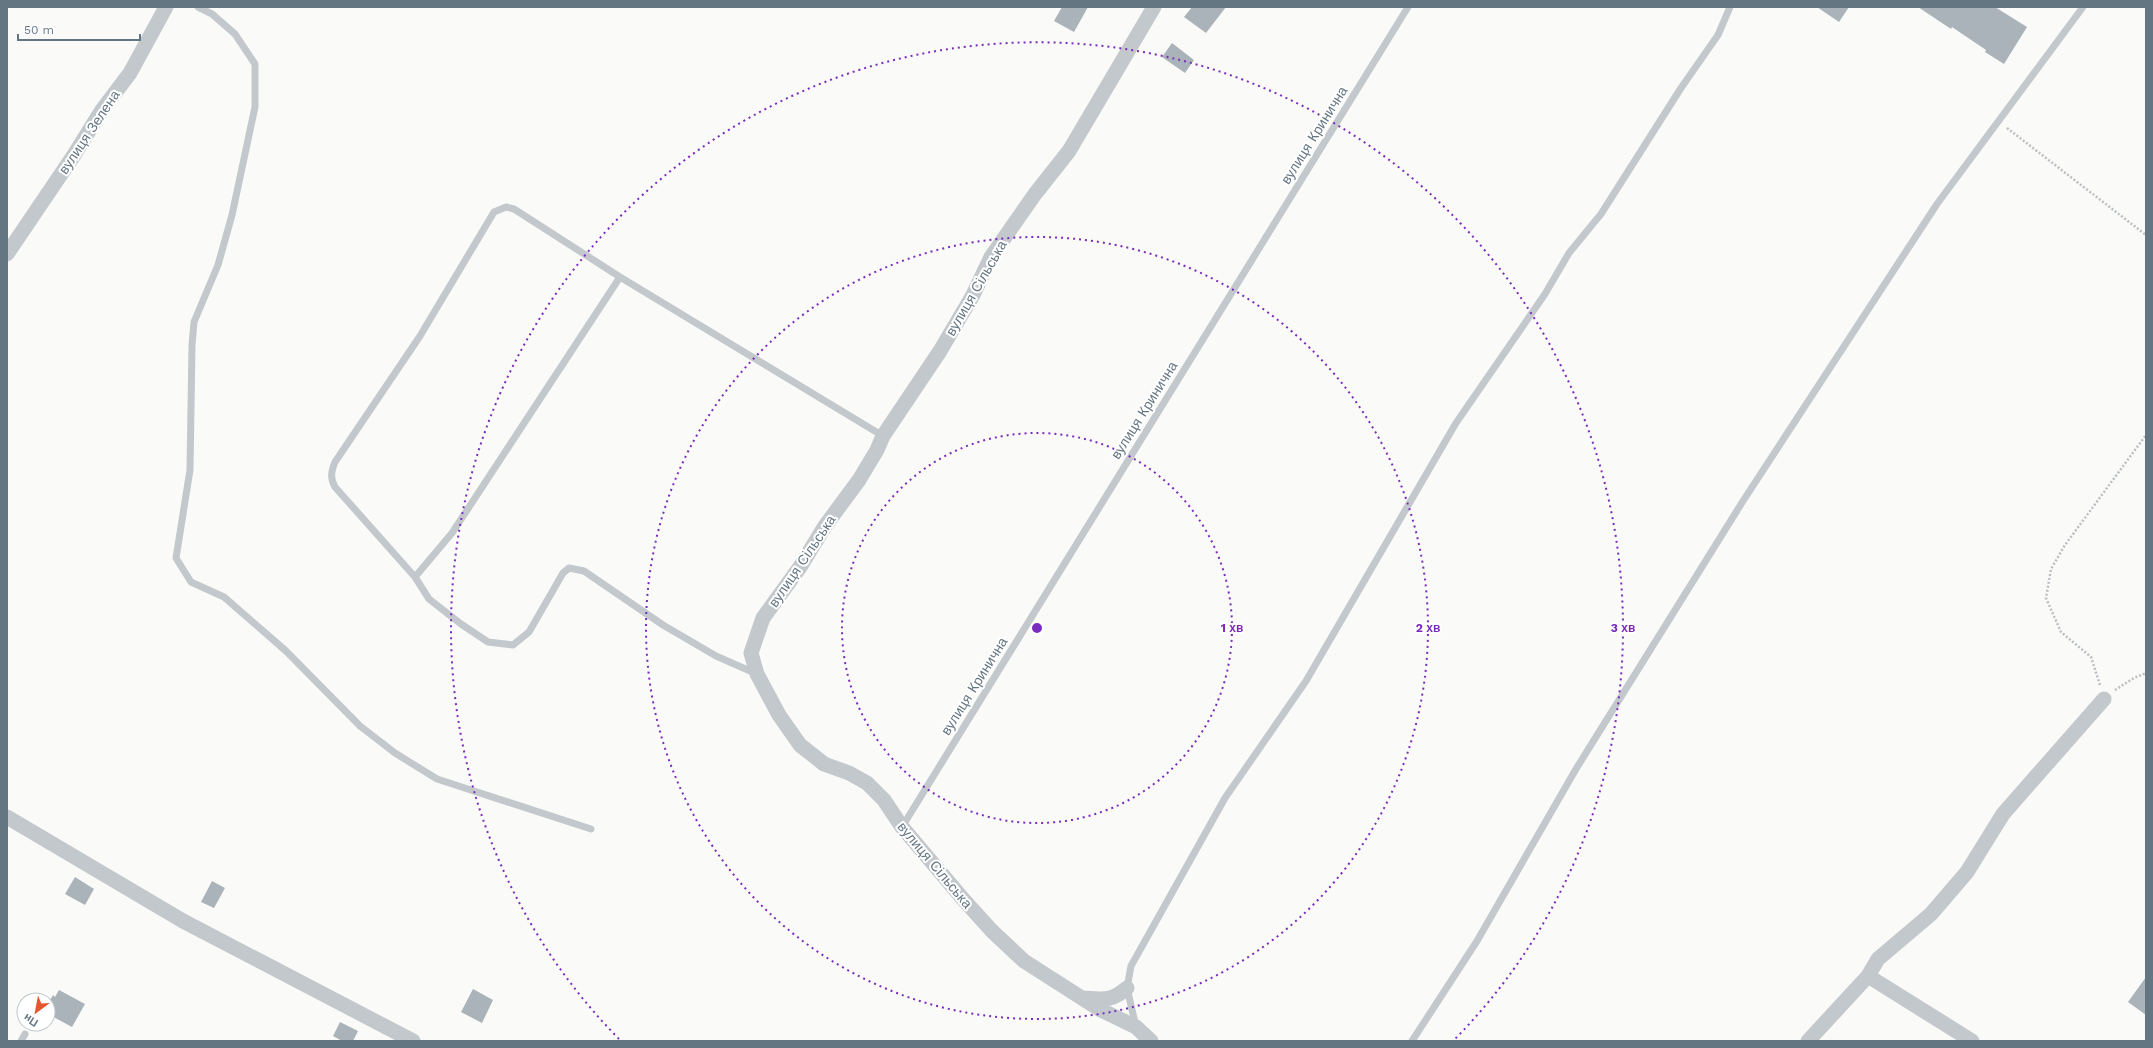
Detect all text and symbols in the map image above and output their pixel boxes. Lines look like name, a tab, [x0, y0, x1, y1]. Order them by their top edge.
scale bar	[18, 16, 140, 42]
text: 50 m	[24, 23, 54, 37]
street label: вулиця Кринична	[1277, 83, 1351, 187]
street label: вулиця Зелена	[55, 87, 123, 177]
street label: вулиця Сільська	[942, 237, 1010, 339]
street label: вулиця Кринична	[1107, 358, 1181, 462]
street label: вулиця Сільська	[765, 512, 839, 610]
centre of rings	[1030, 621, 1044, 635]
text: 1 хв	[1221, 621, 1243, 635]
text: 2 хв	[1416, 621, 1440, 635]
text: 3 хв	[1611, 621, 1635, 635]
street label: вулиця Кринична	[937, 634, 1011, 738]
street label: вулиця Сільська	[894, 819, 976, 911]
north arrow	[16, 992, 56, 1032]
text: Пн	[21, 1011, 41, 1029]

